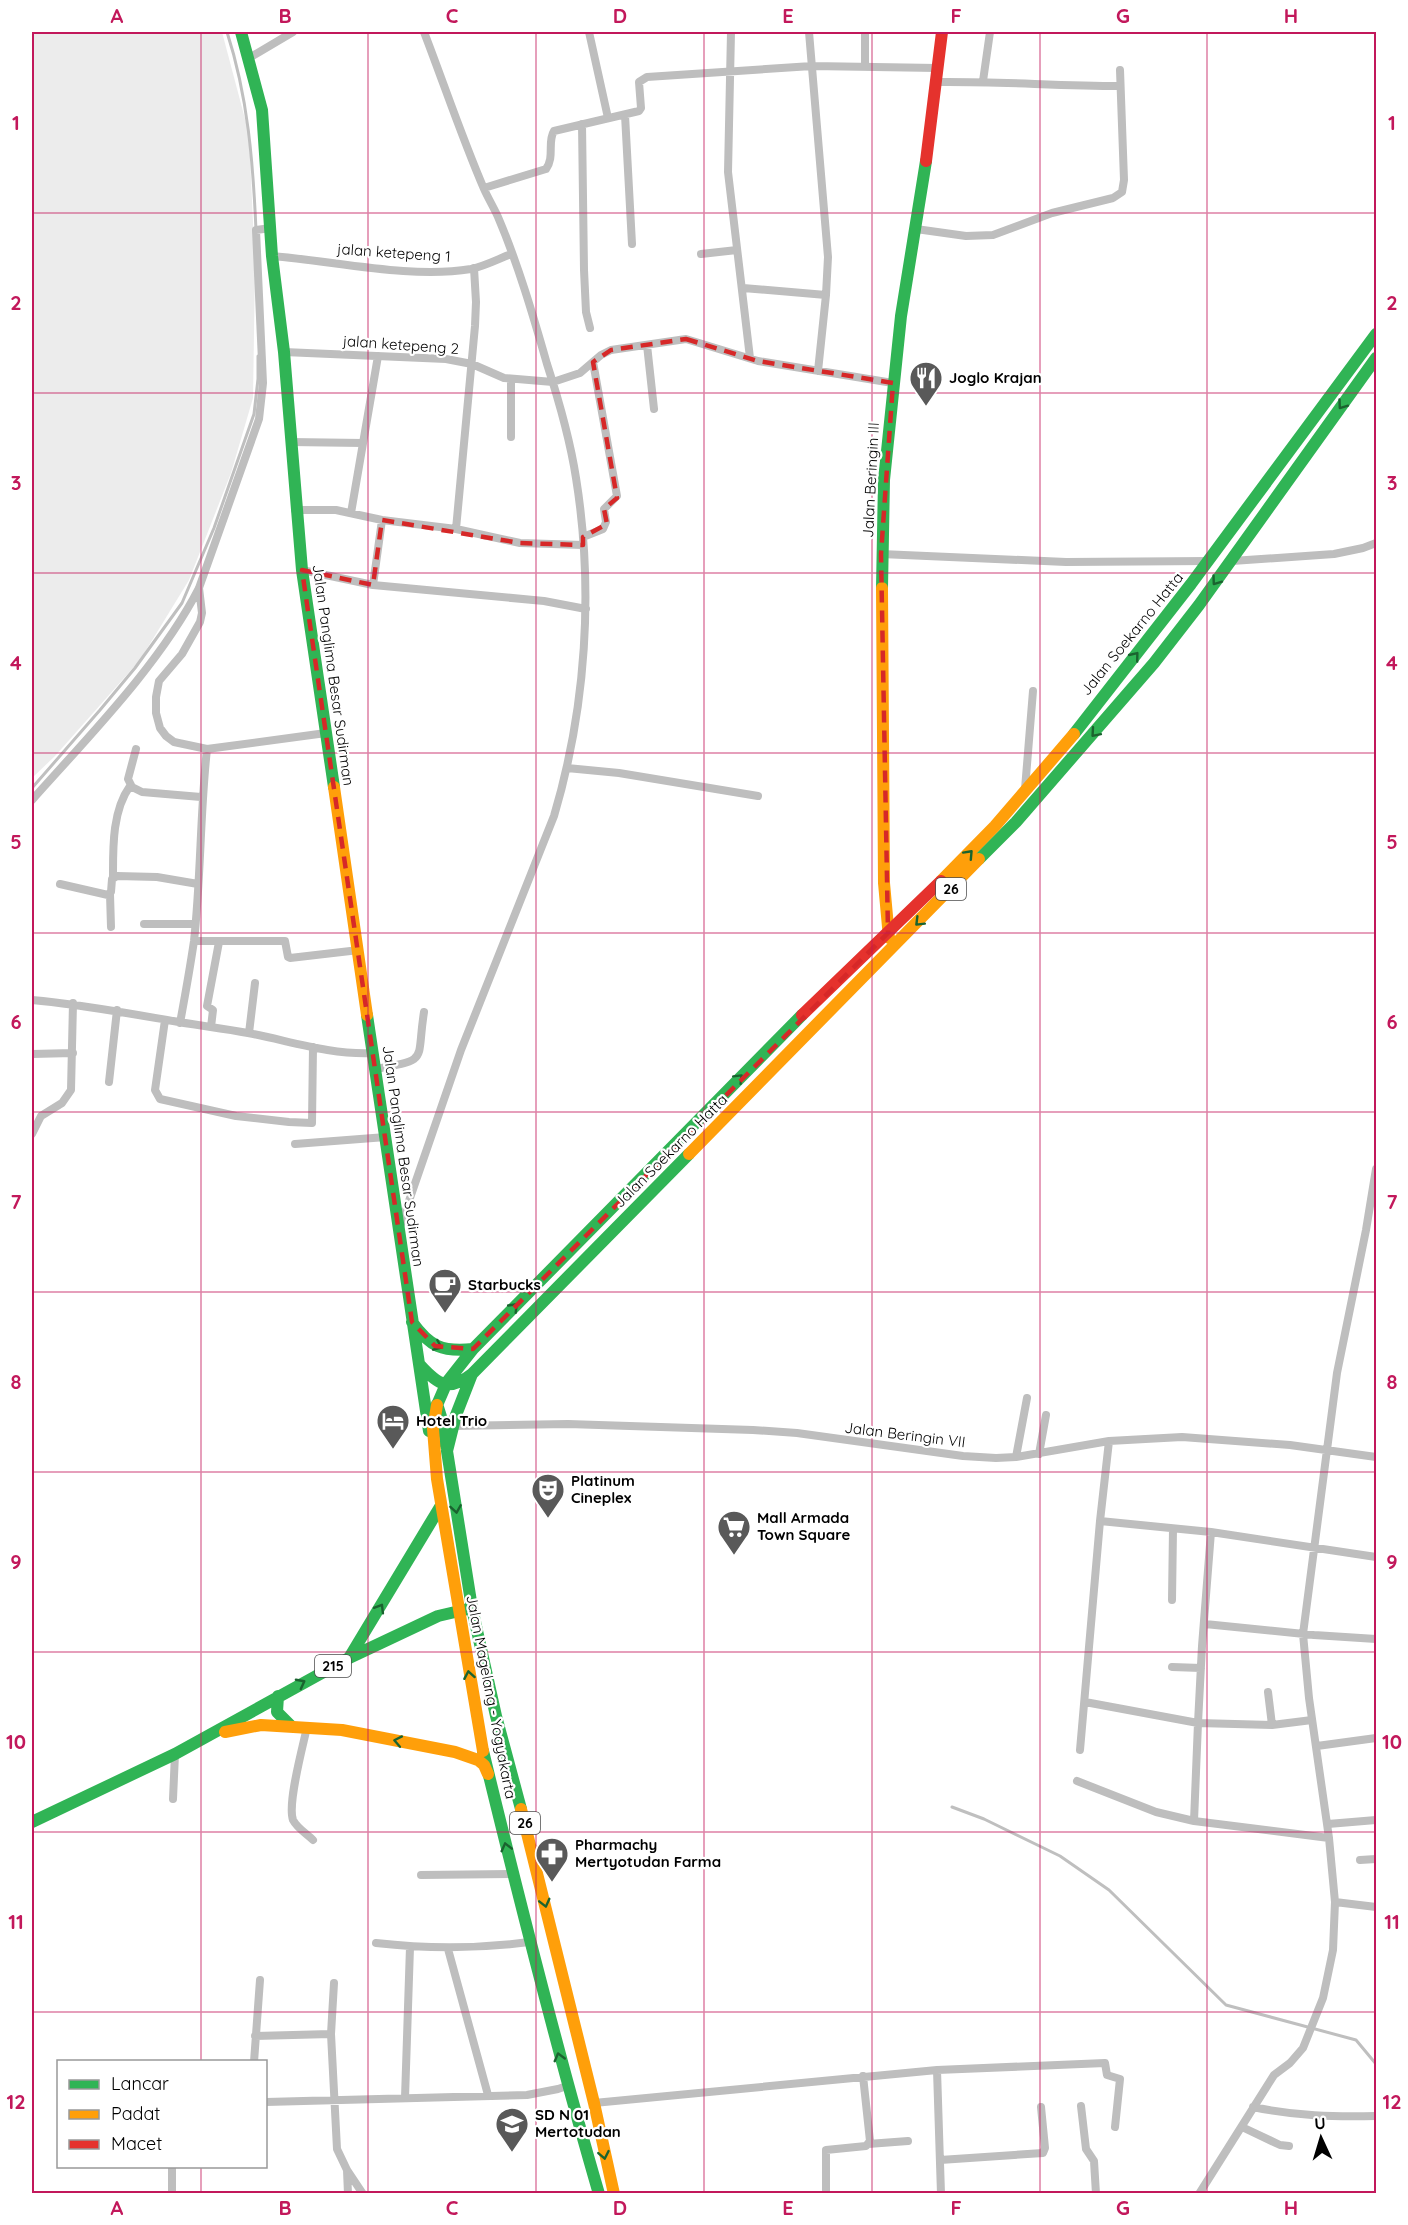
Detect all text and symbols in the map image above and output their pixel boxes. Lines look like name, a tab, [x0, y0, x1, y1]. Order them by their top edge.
text: A	[111, 3, 124, 28]
text: B	[278, 3, 292, 28]
text: C	[446, 3, 459, 28]
text: D	[613, 3, 627, 28]
text: E	[782, 3, 794, 28]
text: F	[950, 3, 962, 28]
text: G	[1116, 3, 1130, 28]
text: H	[1284, 3, 1298, 28]
text: 1	[12, 110, 20, 135]
text: 1	[1388, 110, 1396, 135]
street label: jalan ketepeng 1	[336, 239, 451, 266]
text: 2	[10, 290, 22, 315]
text: 2	[1386, 290, 1398, 315]
street label: jalan ketepeng 2	[341, 331, 460, 358]
restaurant icon: Joglo Krajan	[908, 360, 944, 407]
place label: Joglo Krajan	[949, 368, 1042, 387]
one-way arrow	[1338, 398, 1349, 409]
street label: Jalan Beringin III	[858, 422, 883, 538]
text: 3	[11, 470, 21, 495]
text: 3	[1387, 470, 1397, 495]
street label: Jalan Panglima Besar Sudirman	[309, 563, 358, 787]
street label: Jalan Soekarno Hatta	[1076, 568, 1187, 699]
one-way arrow	[1212, 574, 1223, 585]
text: 4	[10, 650, 22, 675]
text: 4	[1386, 650, 1398, 675]
one-way arrow	[1128, 652, 1139, 663]
one-way arrow	[1091, 726, 1102, 737]
text: 5	[10, 829, 22, 854]
text: 5	[1386, 829, 1398, 854]
one-way arrow	[962, 850, 973, 860]
road number: 26	[936, 878, 966, 900]
one-way arrow	[915, 915, 926, 925]
text: 6	[10, 1009, 22, 1034]
text: 6	[1386, 1009, 1398, 1034]
street label: Jalan Panglima Besar Sudirman	[379, 1044, 428, 1268]
one-way arrow	[732, 1074, 743, 1085]
street label: Jalan Soekarno Hatta	[610, 1090, 731, 1211]
text: 7	[11, 1189, 22, 1214]
text: 7	[1387, 1189, 1398, 1214]
cafe icon: Starbucks	[427, 1267, 463, 1314]
place label: Starbucks	[468, 1275, 541, 1294]
one-way arrow	[507, 1303, 518, 1314]
one-way arrow	[431, 1339, 442, 1351]
text: 8	[11, 1369, 22, 1394]
text: 8	[1387, 1369, 1398, 1394]
hotel icon: Hotel Trio	[375, 1403, 411, 1450]
place label: Hotel Trio	[416, 1411, 487, 1430]
street label: Jalan Beringin VII	[844, 1418, 967, 1451]
place label: Platinum Cineplex	[571, 1471, 635, 1507]
theatre icon: Platinum Cineplex	[530, 1472, 566, 1519]
one-way arrow	[450, 1504, 462, 1513]
place label: Mall Armada Town Square	[757, 1508, 850, 1544]
supermarket icon: Mall Armada Town Square	[716, 1509, 752, 1556]
text: 9	[10, 1549, 22, 1574]
text: 9	[1386, 1549, 1398, 1574]
street label: Jalan Magelang - Yogyakarta	[462, 1593, 521, 1801]
one-way arrow	[372, 1604, 384, 1614]
road number: 215	[315, 1655, 351, 1677]
one-way arrow	[464, 1670, 476, 1680]
one-way arrow	[295, 1679, 306, 1690]
text: 10	[6, 1729, 26, 1754]
text: 10	[1382, 1729, 1402, 1754]
one-way arrow	[393, 1735, 403, 1748]
road number: 26	[510, 1812, 540, 1834]
place label: Pharmachy Mertyotudan Farma	[575, 1835, 721, 1871]
pharmacy icon: Pharmachy Mertyotudan Farma	[534, 1836, 570, 1883]
one-way arrow	[500, 1843, 513, 1853]
one-way arrow	[538, 1898, 551, 1908]
text: 11	[8, 1909, 24, 1934]
text: 11	[1384, 1909, 1400, 1934]
one-way arrow	[554, 2052, 567, 2062]
legend	[57, 2060, 267, 2168]
text: Lancar	[111, 2072, 169, 2095]
text: 12	[6, 2089, 26, 2114]
text: 12	[1382, 2089, 1402, 2114]
text: Padat	[111, 2102, 160, 2125]
place label: SD N 01 Mertotudan	[535, 2105, 621, 2141]
school or university icon: SD N 01 Mertotudan	[494, 2106, 530, 2153]
north arrow	[1291, 2108, 1351, 2168]
text: U	[1314, 2113, 1326, 2133]
text: Macet	[111, 2132, 162, 2155]
one-way arrow	[597, 2149, 610, 2159]
text: A	[111, 2195, 124, 2220]
text: B	[278, 2195, 292, 2220]
text: C	[446, 2195, 459, 2220]
text: D	[613, 2195, 627, 2220]
text: E	[782, 2195, 794, 2220]
text: F	[950, 2195, 962, 2220]
text: G	[1116, 2195, 1130, 2220]
text: H	[1284, 2195, 1298, 2220]

